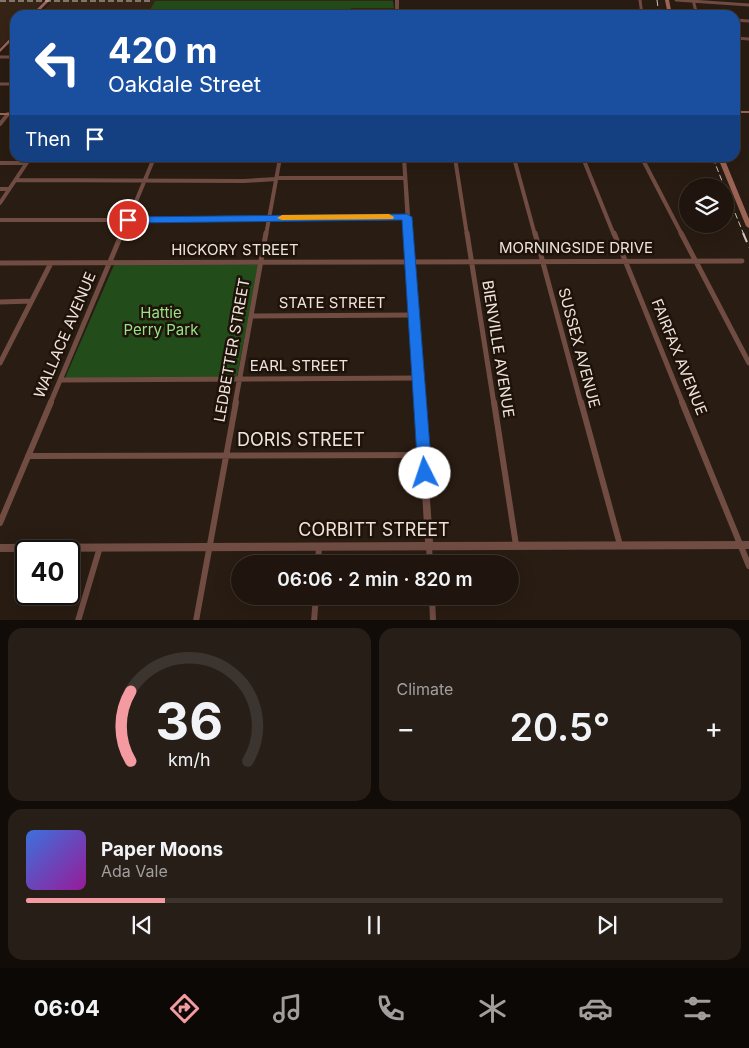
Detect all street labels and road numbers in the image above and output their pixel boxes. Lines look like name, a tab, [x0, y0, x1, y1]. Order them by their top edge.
street label: MORNINGSIDE DRIVE	[499, 238, 653, 257]
street label: HICKORY STREET	[171, 240, 299, 259]
street label: WALLACE AVENUE	[29, 269, 100, 401]
street label: LEDBETTER STREET	[209, 276, 254, 423]
street label: BIENVILLE AVENUE	[478, 279, 519, 419]
street label: SUSSEX AVENUE	[554, 286, 605, 410]
street label: STATE STREET	[279, 293, 385, 312]
street label: FAIRFAX AVENUE	[647, 296, 711, 418]
street label: EARL STREET	[250, 356, 348, 375]
street label: DORIS STREET	[237, 429, 365, 450]
street label: CORBITT STREET	[298, 519, 450, 540]

